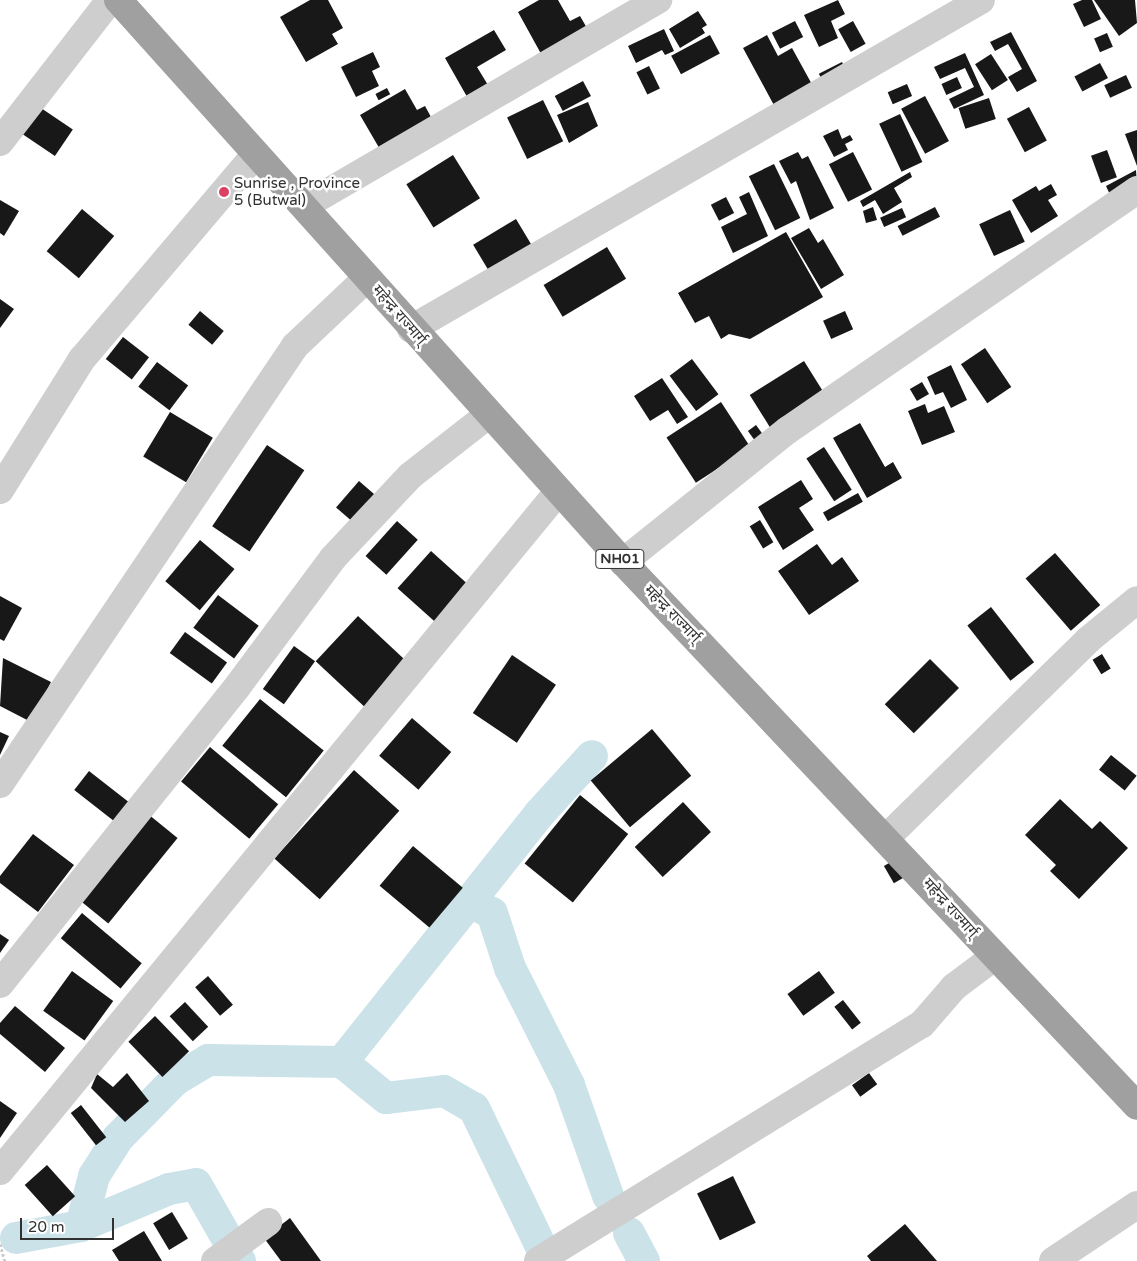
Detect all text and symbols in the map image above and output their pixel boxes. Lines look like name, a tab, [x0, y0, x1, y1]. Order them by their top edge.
place label: Sunrise , Province 5 (Butwal)	[234, 174, 360, 209]
marker: Sunrise , Province 5 (Butwal)	[218, 186, 230, 198]
street label: महेन्द्र राज्मार्ग्	[368, 281, 430, 349]
road number: NH01	[595, 548, 645, 570]
street label: महेन्द्र राज्मार्ग्	[640, 581, 704, 647]
street label: महेन्द्र राज्मार्ग्	[919, 875, 981, 941]
scale bar	[22, 1208, 116, 1240]
text: 20 m	[28, 1218, 65, 1236]

